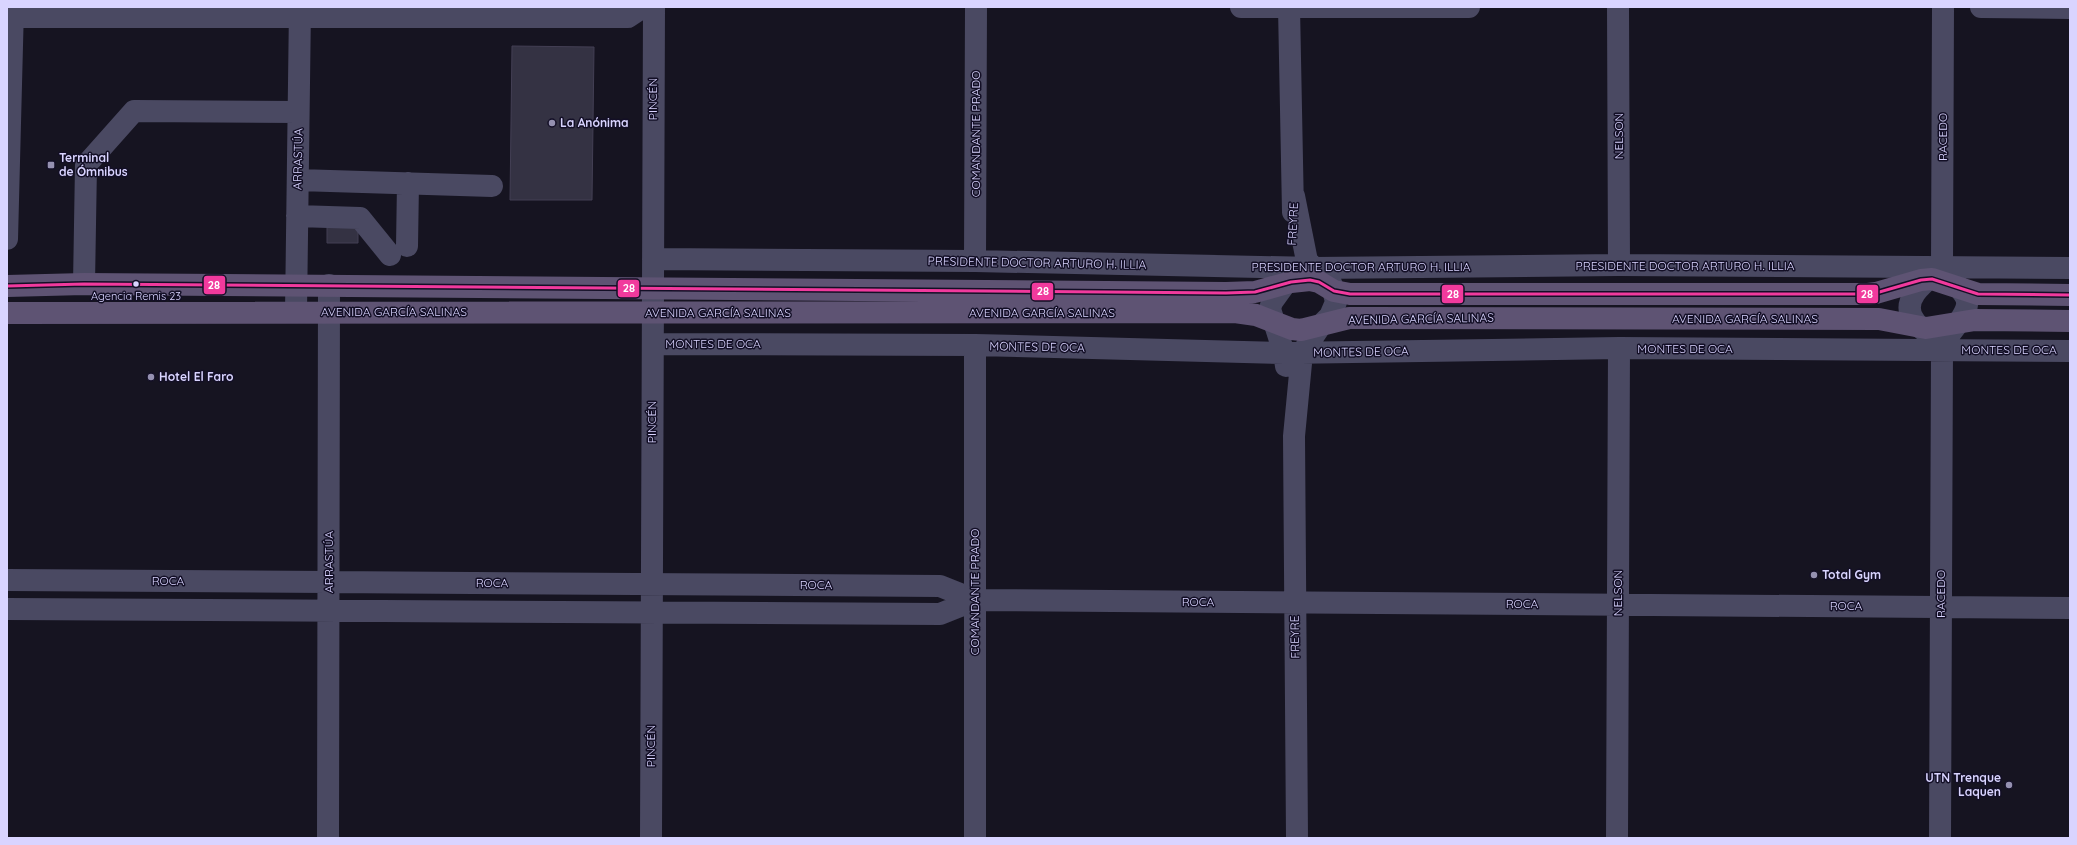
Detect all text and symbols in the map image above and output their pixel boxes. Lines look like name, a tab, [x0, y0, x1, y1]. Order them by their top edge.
street label: COMANDANTE PRADO	[968, 71, 983, 197]
street label: PINCÉN	[645, 78, 660, 120]
street label: NELSON	[1611, 113, 1626, 159]
street label: RACEDO	[1935, 113, 1950, 161]
place label: La Anónima	[560, 115, 629, 130]
marker: La Anónima	[547, 118, 557, 128]
street label: ARRASTÚA	[289, 128, 306, 190]
place label: Terminal de Ómnibus	[59, 150, 128, 179]
marker: Terminal de Ómnibus	[46, 160, 56, 170]
street label: FREYRE	[1284, 202, 1301, 246]
street label: PRESIDENTE DOCTOR ARTURO H. ILLIA	[927, 253, 1147, 272]
street label: PRESIDENTE DOCTOR ARTURO H. ILLIA	[1576, 258, 1795, 273]
street label: PRESIDENTE DOCTOR ARTURO H. ILLIA	[1252, 259, 1471, 274]
line badge: 28	[203, 275, 226, 295]
text: 28	[208, 278, 220, 292]
marker: Agencia Remis 23	[131, 279, 141, 289]
line badge: 28	[617, 279, 640, 298]
text: 28	[623, 281, 635, 295]
line badge: 28	[1031, 282, 1054, 301]
text: 28	[1037, 284, 1049, 298]
line badge: 28	[1441, 284, 1464, 304]
line badge: 28	[1856, 284, 1879, 304]
text: 28	[1447, 287, 1459, 301]
text: 28	[1861, 287, 1873, 301]
place label: Agencia Remis 23	[91, 289, 181, 303]
street label: AVENIDA GARCÍA SALINAS	[321, 304, 467, 319]
street label: AVENIDA GARCÍA SALINAS	[645, 305, 791, 320]
street label: AVENIDA GARCÍA SALINAS	[969, 305, 1115, 320]
street label: AVENIDA GARCÍA SALINAS	[1348, 310, 1494, 327]
street label: AVENIDA GARCÍA SALINAS	[1672, 311, 1818, 326]
street label: MONTES DE OCA	[665, 336, 761, 351]
street label: MONTES DE OCA	[989, 338, 1085, 355]
street label: MONTES DE OCA	[1637, 341, 1733, 356]
street label: MONTES DE OCA	[1961, 342, 2057, 357]
street label: MONTES DE OCA	[1313, 343, 1409, 360]
place label: Hotel El Faro	[159, 369, 234, 384]
marker: Hotel El Faro	[146, 372, 156, 382]
street label: PINCÉN	[644, 401, 659, 443]
street label: COMANDANTE PRADO	[967, 529, 982, 655]
street label: ARRASTÚA	[321, 531, 336, 593]
place label: Total Gym	[1822, 567, 1881, 582]
street label: NELSON	[1610, 570, 1625, 616]
marker: Total Gym	[1809, 570, 1819, 580]
street label: RACEDO	[1933, 570, 1948, 618]
street label: ROCA	[152, 573, 185, 588]
street label: ROCA	[476, 575, 509, 590]
street label: ROCA	[800, 577, 833, 592]
street label: ROCA	[1182, 594, 1215, 609]
street label: ROCA	[1506, 596, 1539, 611]
street label: ROCA	[1830, 598, 1863, 613]
street label: FREYRE	[1287, 615, 1302, 659]
street label: PINCÉN	[643, 725, 658, 767]
place label: UTN Trenque Laquen	[1925, 770, 2001, 799]
marker: UTN Trenque Laquen	[2004, 780, 2014, 790]

